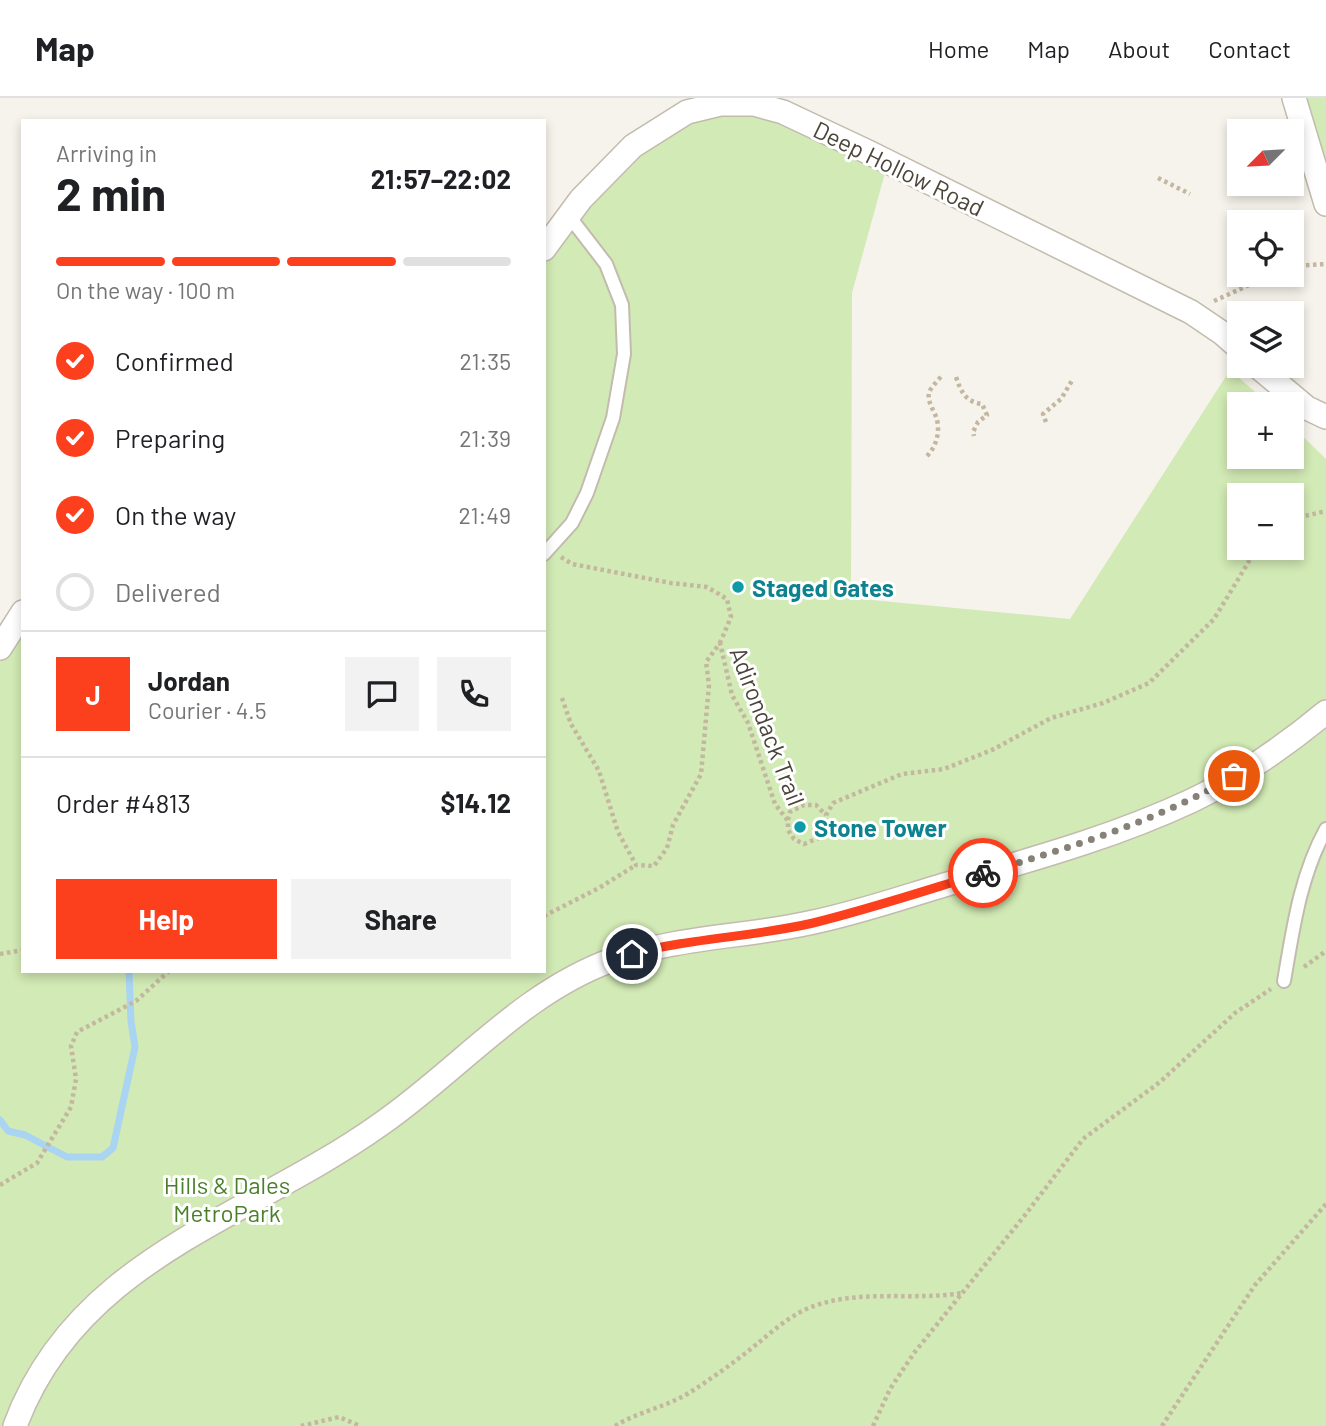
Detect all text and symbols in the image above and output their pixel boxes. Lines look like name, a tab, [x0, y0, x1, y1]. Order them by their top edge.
text: Map	[35, 28, 95, 68]
text: Home	[928, 34, 989, 63]
text: Map	[1027, 34, 1070, 63]
text: About	[1108, 34, 1170, 63]
text: Contact	[1208, 34, 1291, 63]
street label: Deep Hollow Road	[809, 114, 989, 222]
north arrow	[1227, 119, 1304, 196]
map controls	[1227, 119, 1304, 560]
text: Arriving in	[56, 139, 157, 167]
text: 21:57–22:02	[371, 163, 511, 194]
text: 2 min	[56, 165, 166, 220]
button: locate	[1227, 210, 1304, 287]
text: On the way · 100 m	[56, 276, 235, 304]
button: layers	[1227, 301, 1304, 378]
icon: check	[56, 342, 94, 380]
text: Confirmed	[115, 345, 234, 376]
text: 21:35	[459, 347, 511, 375]
button: +	[1227, 392, 1304, 469]
icon: check	[56, 419, 94, 457]
text: Preparing	[115, 422, 225, 453]
text: 21:39	[459, 424, 511, 452]
button: −	[1227, 483, 1304, 560]
icon: check	[56, 496, 94, 534]
text: On the way	[115, 499, 236, 530]
text: 21:49	[458, 501, 511, 529]
place label: Staged Gates	[752, 573, 894, 602]
text: Delivered	[115, 576, 221, 607]
marker: Staged Gates	[730, 579, 746, 595]
street label: Adirondack Trail	[724, 643, 812, 809]
button: chat	[345, 657, 419, 731]
button: phone	[437, 657, 511, 731]
text: Jordan	[148, 665, 230, 696]
text: J	[85, 679, 101, 710]
text: Courier · 4.5	[148, 696, 267, 724]
pin	[1204, 746, 1264, 806]
icon: bag	[1215, 757, 1253, 795]
text: Order #4813	[56, 787, 191, 818]
text: $14.12	[440, 787, 511, 818]
place label: Stone Tower	[814, 813, 947, 842]
marker: Stone Tower	[792, 819, 808, 835]
courier	[948, 838, 1018, 908]
icon: bike	[964, 854, 1002, 892]
button: Help	[56, 879, 277, 959]
button: Share	[291, 879, 511, 959]
pin	[602, 924, 662, 984]
icon: home	[613, 935, 651, 973]
park label: Hills & Dales MetroPark	[164, 1170, 290, 1227]

